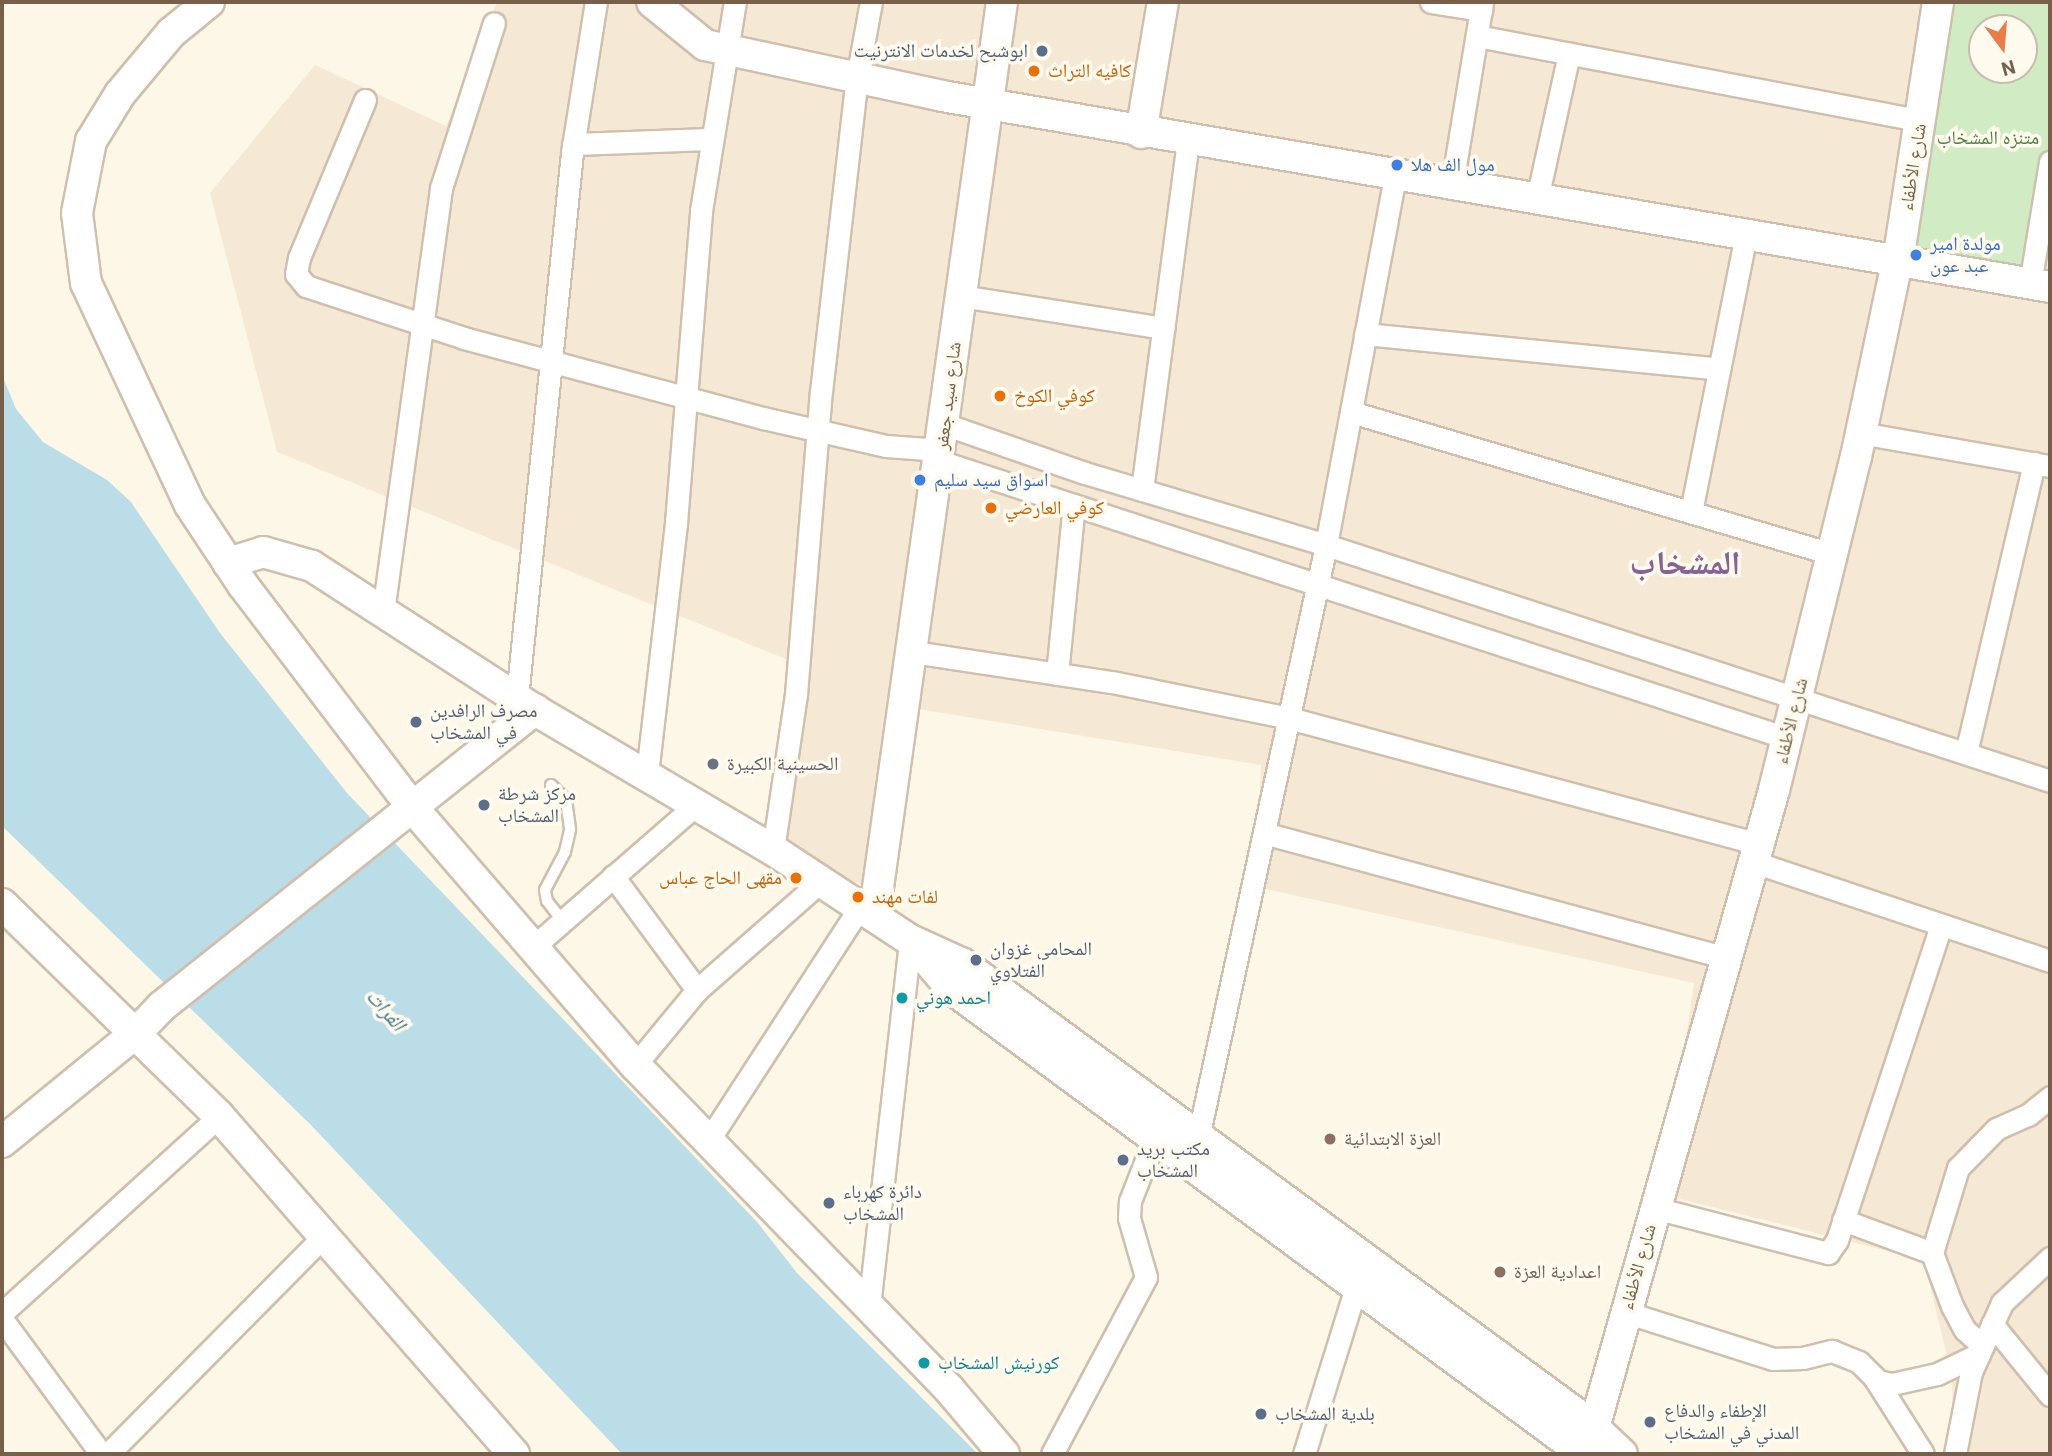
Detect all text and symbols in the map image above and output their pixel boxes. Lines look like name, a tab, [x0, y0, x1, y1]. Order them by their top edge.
north arrow	[1968, 14, 2038, 84]
place label: ابوشبح لخدمات الانترنيت	[854, 40, 1028, 62]
marker: ابوشبح لخدمات الانترنيت	[1034, 43, 1050, 59]
text: N	[1999, 55, 2018, 81]
place label: كافيه التراث	[1048, 60, 1131, 82]
marker: كافيه التراث	[1026, 63, 1042, 79]
street label: شارع الأطفاء	[1895, 122, 1931, 212]
park label: متنزه المشخاب	[1937, 127, 2039, 149]
place label: مول الف هلا	[1411, 154, 1495, 176]
marker: مول الف هلا	[1389, 157, 1405, 173]
place label: مولدة امير عبد عون	[1930, 233, 2001, 277]
marker: مولدة امير عبد عون	[1908, 247, 1924, 263]
street label: شارع سيد جعفر	[930, 341, 966, 451]
place label: كوفي الكوخ	[1014, 385, 1095, 407]
marker: كوفي الكوخ	[992, 388, 1008, 404]
place label: اسواق سيد سليم	[934, 469, 1049, 491]
marker: اسواق سيد سليم	[912, 472, 928, 488]
place label: كوفي العارضي	[1005, 497, 1104, 519]
marker: كوفي العارضي	[983, 500, 999, 516]
district label: المشخاب	[1630, 543, 1740, 583]
street label: شارع الأطفاء	[1769, 675, 1813, 767]
place label: مصرف الرافدين في المشخاب	[430, 700, 537, 744]
marker: مصرف الرافدين في المشخاب	[408, 714, 424, 730]
place label: الحسينية الكبيرة	[727, 753, 838, 775]
marker: الحسينية الكبيرة	[705, 756, 721, 772]
place label: مركز شرطة المشخاب	[498, 783, 576, 827]
marker: مركز شرطة المشخاب	[476, 797, 492, 813]
place label: مقهى الحاج عباس	[659, 867, 782, 889]
marker: مقهى الحاج عباس	[788, 870, 804, 886]
place label: لفات مهند	[872, 886, 938, 908]
marker: لفات مهند	[850, 889, 866, 905]
place label: المحامي غزوان الفتلاوي	[990, 938, 1092, 982]
marker: المحامي غزوان الفتلاوي	[968, 952, 984, 968]
water label: الفرات	[361, 984, 411, 1036]
place label: احمد هوني	[916, 987, 991, 1009]
marker: احمد هوني	[894, 990, 910, 1006]
place label: العزة الابتدائية	[1344, 1128, 1441, 1150]
marker: العزة الابتدائية	[1322, 1131, 1338, 1147]
place label: مكتب بريد المشخاب	[1137, 1138, 1210, 1182]
marker: مكتب بريد المشخاب	[1115, 1152, 1131, 1168]
place label: دائرة كهرباء المشخاب	[843, 1181, 922, 1225]
marker: دائرة كهرباء المشخاب	[821, 1195, 837, 1211]
street label: شارع الأطفاء	[1615, 1221, 1661, 1313]
place label: اعدادية العزة	[1514, 1261, 1601, 1283]
marker: اعدادية العزة	[1492, 1264, 1508, 1280]
place label: كورنيش المشخاب	[938, 1352, 1059, 1374]
marker: كورنيش المشخاب	[916, 1355, 932, 1371]
place label: الإطفاء والدفاع المدني في المشخاب	[1664, 1400, 1799, 1444]
place label: بلدية المشخاب	[1275, 1403, 1375, 1425]
marker: بلدية المشخاب	[1253, 1406, 1269, 1422]
marker: الإطفاء والدفاع المدني في المشخاب	[1642, 1414, 1658, 1430]

